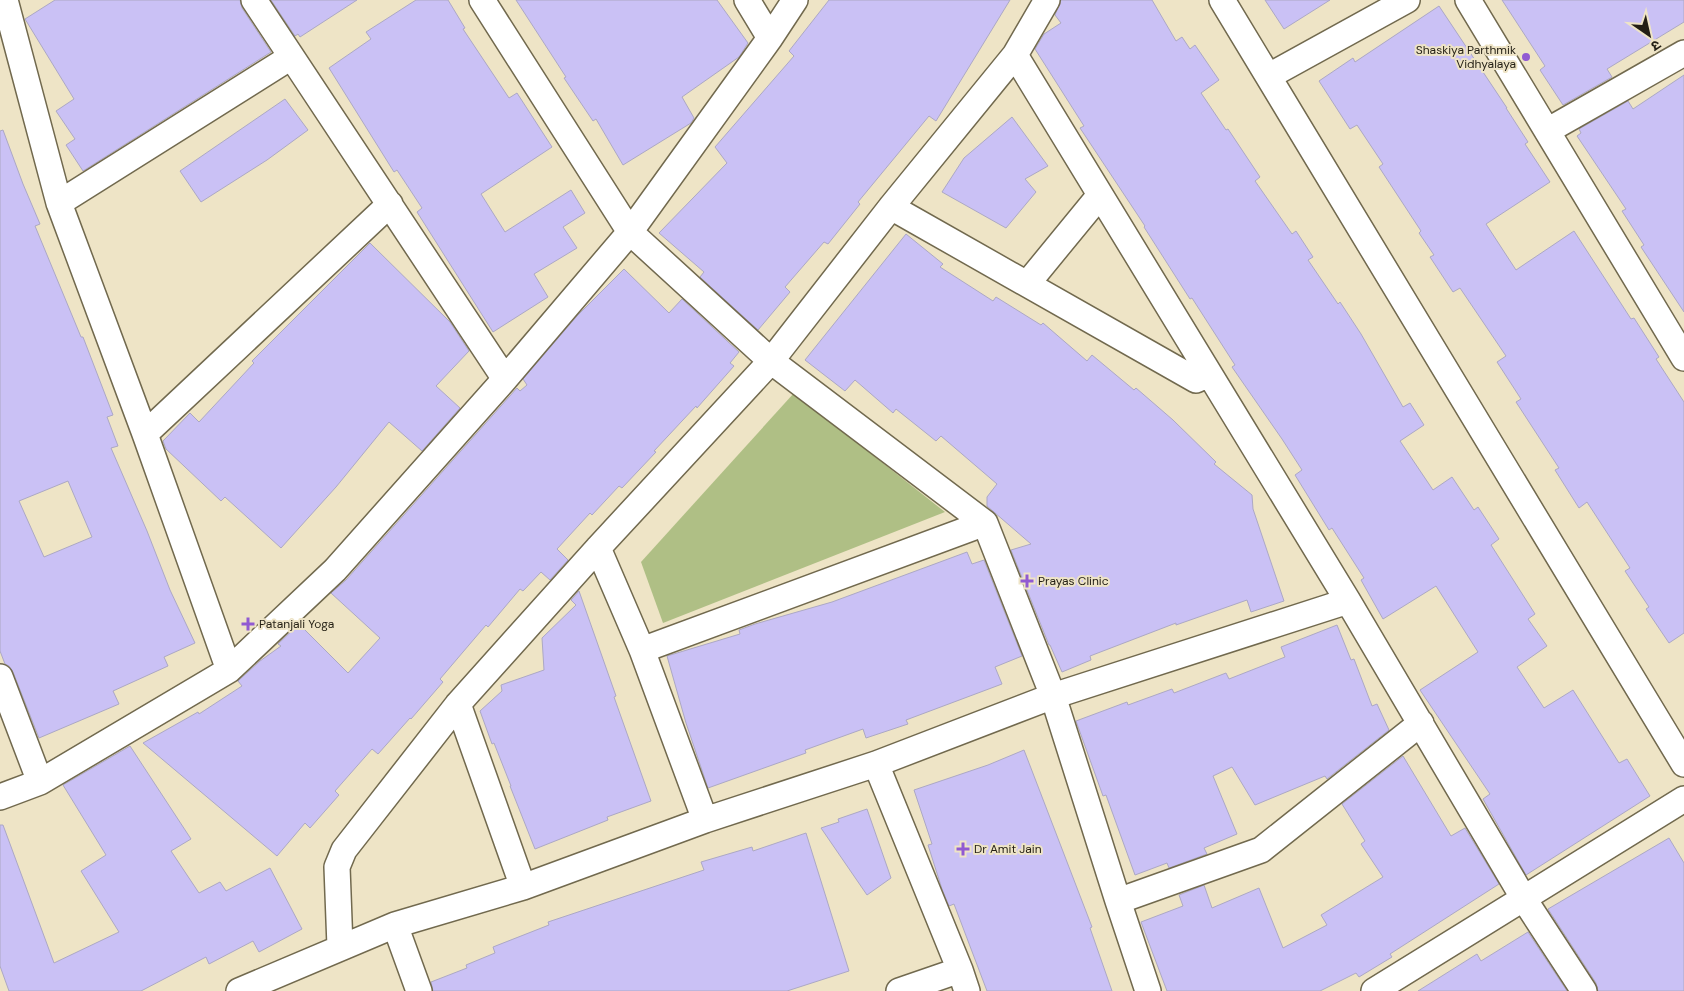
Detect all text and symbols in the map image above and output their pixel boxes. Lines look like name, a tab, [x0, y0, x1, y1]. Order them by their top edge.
north arrow	[1624, 10, 1674, 60]
text: उ	[1647, 36, 1665, 56]
place label: Shaskiya Parthmik Vidhyalaya	[1416, 42, 1516, 72]
marker: Shaskiya Parthmik Vidhyalaya	[1520, 51, 1532, 63]
place label: Prayas Clinic	[1038, 573, 1109, 589]
marker: Prayas Clinic	[1020, 574, 1034, 588]
place label: Patanjali Yoga	[259, 616, 334, 632]
marker: Patanjali Yoga	[241, 617, 255, 631]
place label: Dr Amit Jain	[974, 841, 1042, 857]
marker: Dr Amit Jain	[956, 842, 970, 856]

